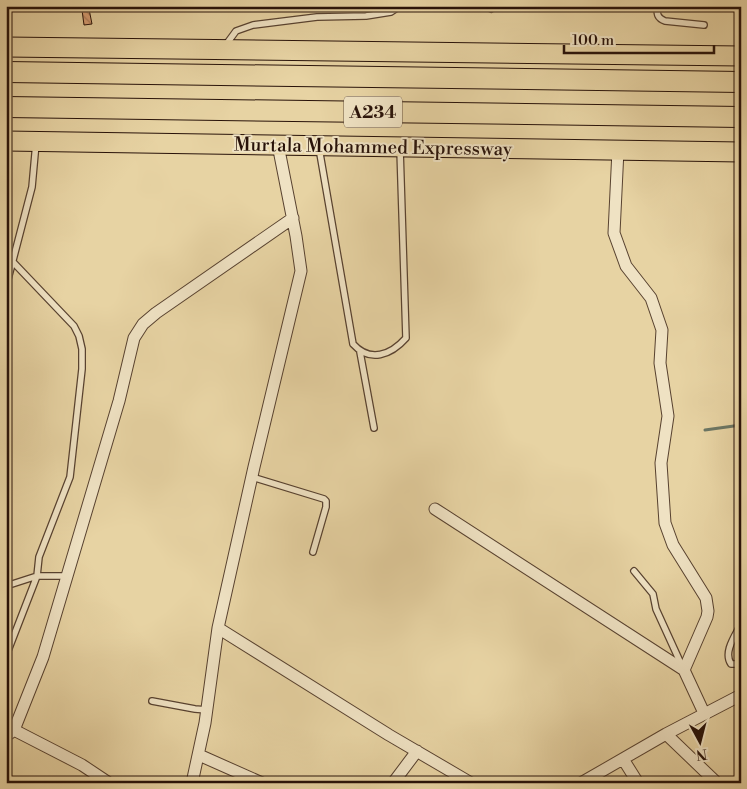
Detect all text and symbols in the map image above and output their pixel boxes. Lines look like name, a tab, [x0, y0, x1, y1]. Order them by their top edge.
scale bar	[564, 22, 714, 54]
text: 100 m	[572, 31, 614, 50]
road number: A234	[344, 96, 402, 128]
street label: Murtala Mohammed Expressway	[234, 133, 513, 161]
north arrow	[674, 716, 724, 766]
text: N	[695, 744, 708, 764]

